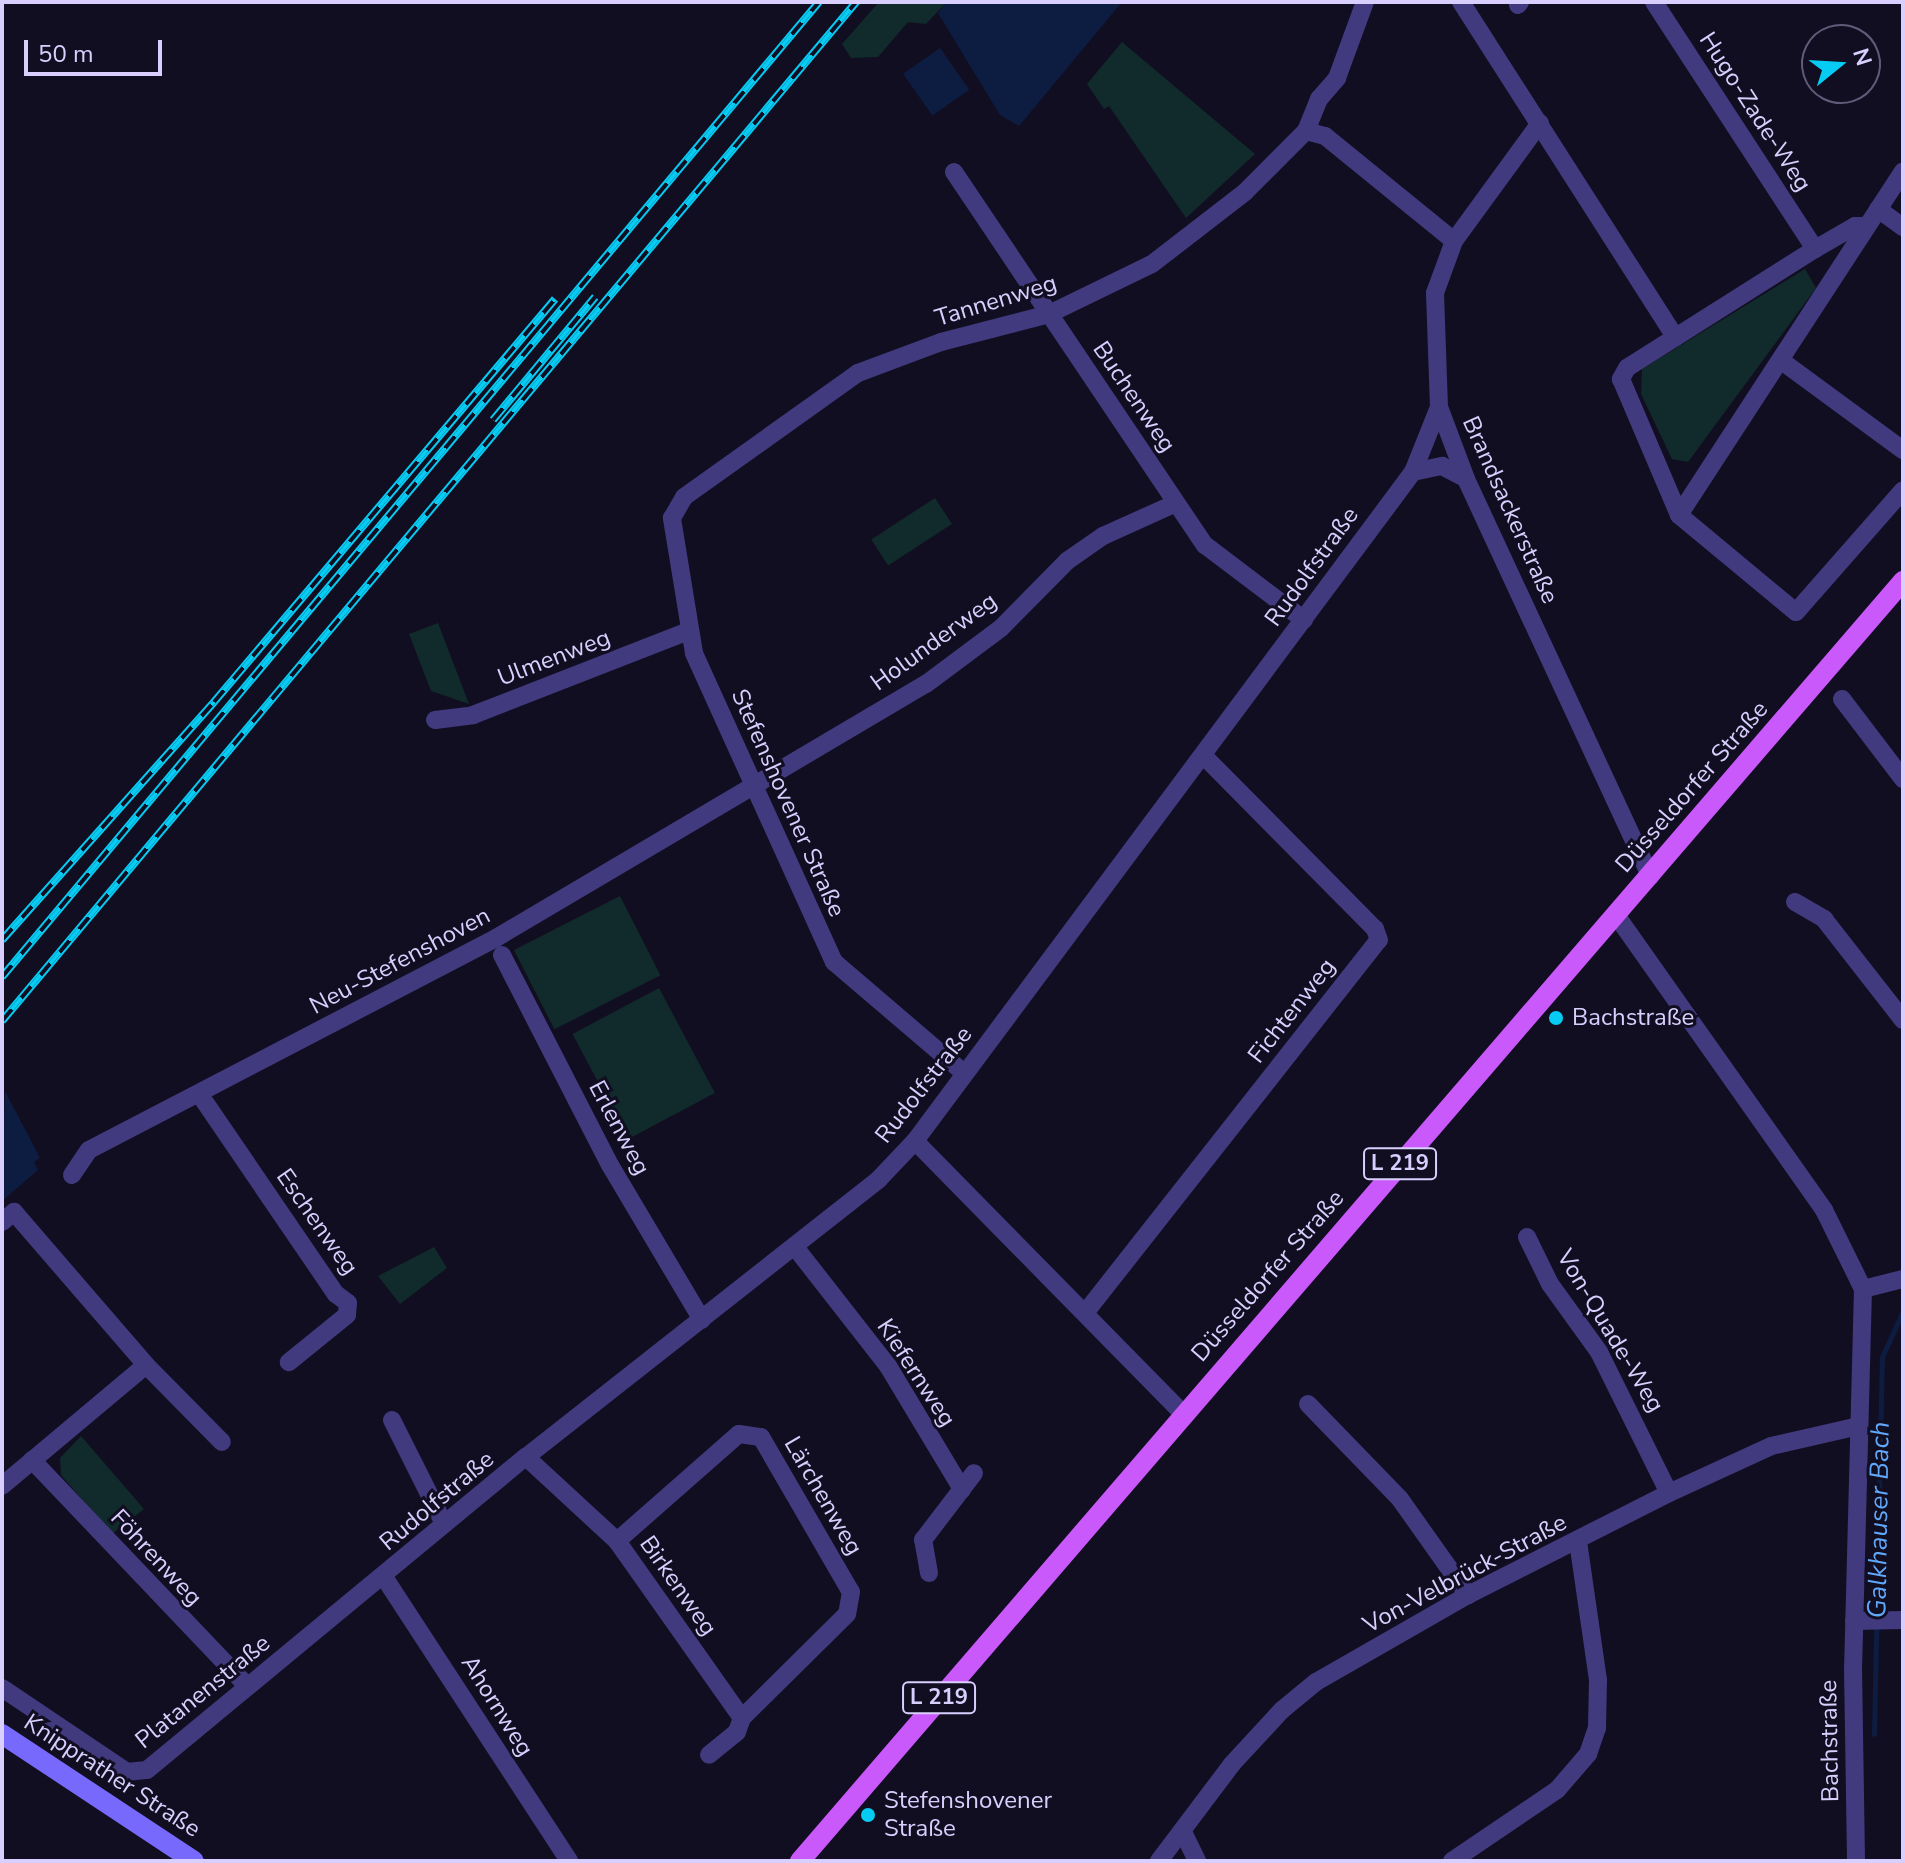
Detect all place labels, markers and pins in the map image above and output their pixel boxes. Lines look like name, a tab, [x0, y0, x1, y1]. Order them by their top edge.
place label: Bachstraße	[1572, 1004, 1694, 1032]
marker: Bachstraße	[1547, 1009, 1565, 1027]
place label: Stefenshovener Straße	[884, 1787, 1052, 1843]
marker: Stefenshovener Straße	[859, 1806, 877, 1824]

